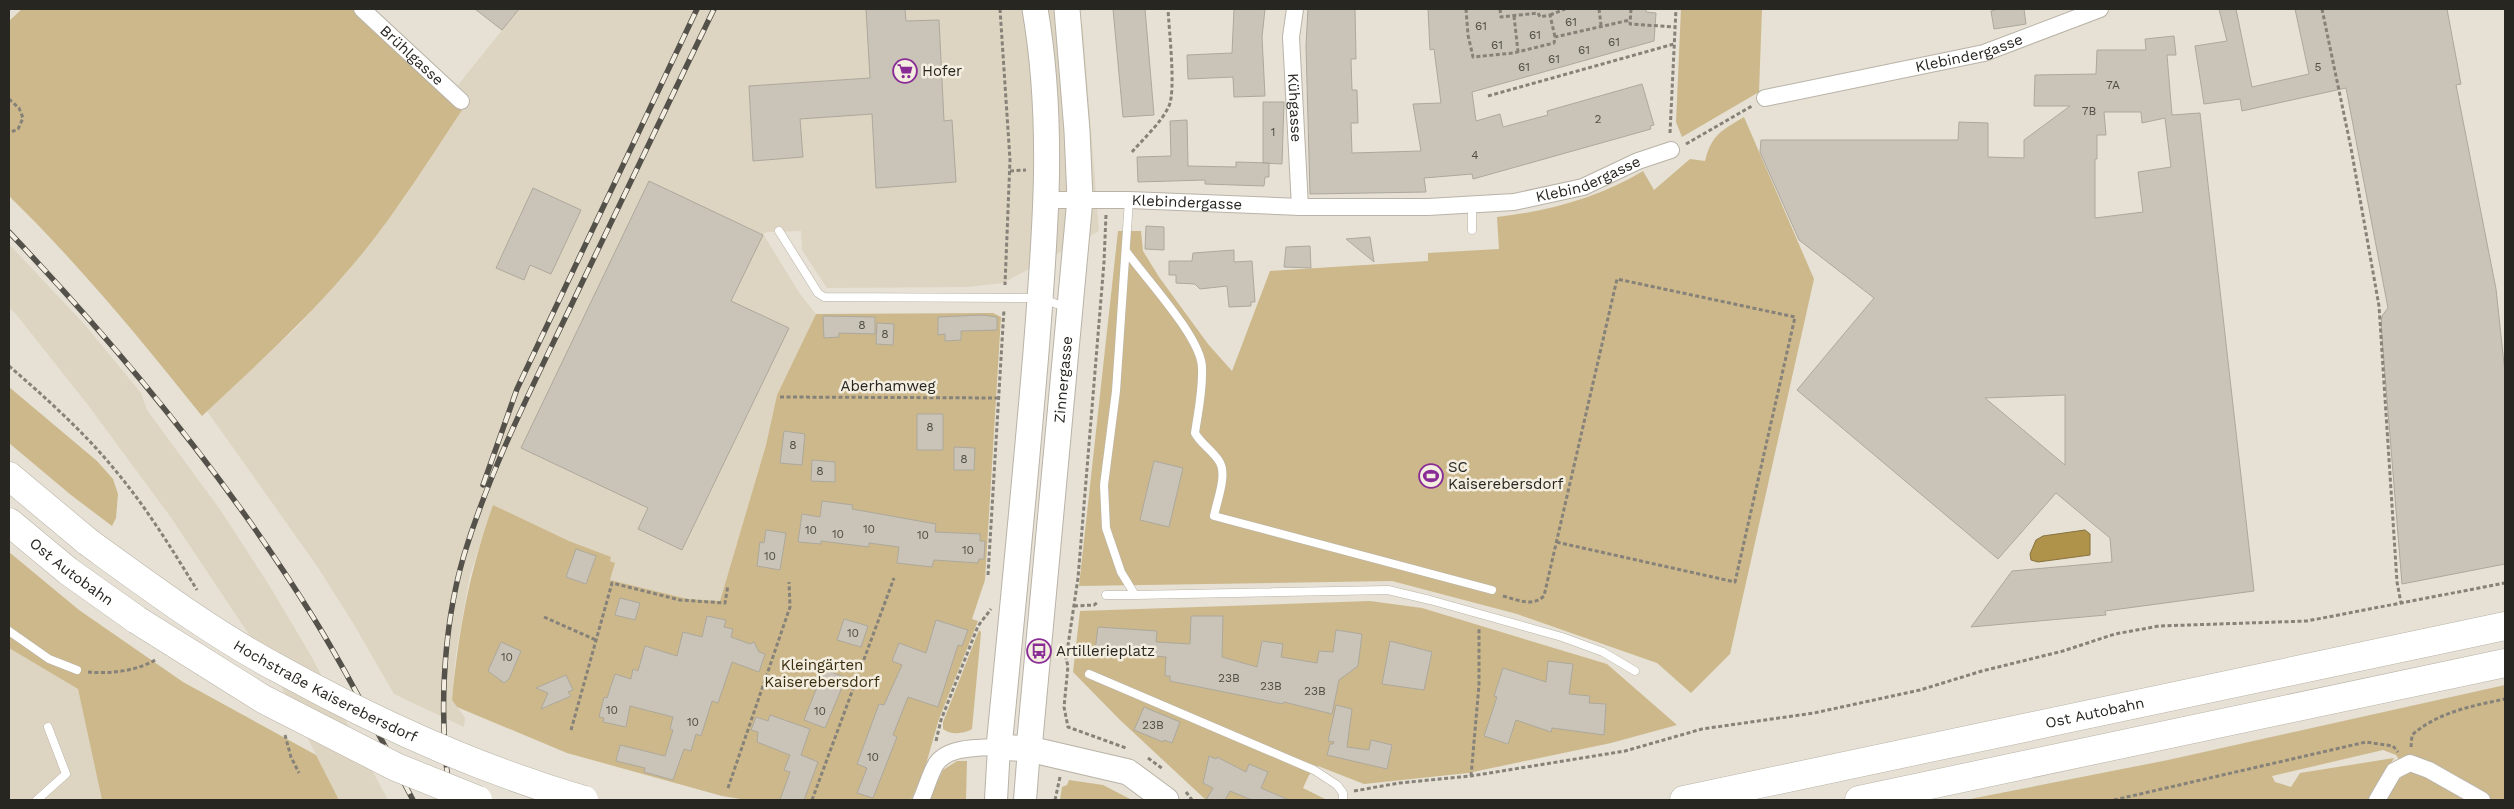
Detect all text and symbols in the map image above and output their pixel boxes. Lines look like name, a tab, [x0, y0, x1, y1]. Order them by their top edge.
house number: 61	[1565, 15, 1577, 29]
house number: 61	[1475, 19, 1487, 33]
street label: Brühlgasse	[376, 21, 447, 89]
house number: 61	[1529, 28, 1541, 42]
street label: Klebindergasse	[1914, 30, 2025, 76]
house number: 61	[1608, 35, 1620, 49]
house number: 61	[1491, 38, 1503, 52]
house number: 61	[1578, 43, 1590, 57]
house number: 61	[1548, 52, 1560, 66]
supermarket icon: Hofer	[892, 58, 918, 84]
house number: 61	[1518, 60, 1530, 74]
house number: 5	[2315, 60, 2322, 74]
place label: Hofer	[922, 62, 962, 80]
street label: Kühgasse	[1284, 73, 1306, 143]
house number: 7A	[2106, 78, 2120, 92]
house number: 7B	[2082, 104, 2096, 118]
house number: 2	[1595, 112, 1602, 126]
house number: 1	[1271, 125, 1275, 139]
house number: 4	[1471, 148, 1479, 162]
street label: Klebindergasse	[1534, 152, 1643, 206]
street label: Klebindergasse	[1131, 191, 1243, 214]
house number: 8	[858, 318, 866, 332]
house number: 8	[881, 327, 889, 341]
street label: Zinnergasse	[1050, 335, 1076, 424]
street label: Aberhamweg	[841, 377, 936, 395]
house number: 8	[926, 420, 934, 434]
house number: 8	[789, 438, 797, 452]
house number: 8	[960, 452, 968, 466]
place label: SC Kaiserebersdorf	[1448, 458, 1564, 493]
sports icon: SC Kaiserebersdorf	[1418, 463, 1444, 489]
house number: 8	[816, 464, 824, 478]
house number: 10	[863, 522, 875, 536]
house number: 10	[805, 523, 817, 537]
house number: 10	[832, 527, 844, 541]
house number: 10	[917, 528, 929, 542]
street label: Ost Autobahn	[26, 534, 117, 609]
house number: 10	[962, 543, 974, 557]
house number: 10	[764, 549, 776, 563]
house number: 10	[847, 626, 859, 640]
street label: Hochstraße Kaiserebersdorf	[230, 636, 420, 746]
bus stop icon: Artillerieplatz	[1026, 638, 1052, 664]
place label: Artillerieplatz	[1056, 642, 1155, 660]
house number: 10	[501, 650, 513, 664]
park label: Kleingärten Kaiserebersdorf	[764, 656, 880, 691]
house number: 23B	[1218, 671, 1240, 685]
house number: 23B	[1260, 679, 1282, 693]
house number: 23B	[1304, 684, 1326, 698]
street label: Ost Autobahn	[2044, 694, 2146, 732]
house number: 10	[606, 703, 618, 717]
house number: 10	[814, 704, 826, 718]
house number: 10	[687, 715, 699, 729]
house number: 23B	[1142, 718, 1164, 732]
house number: 10	[867, 750, 879, 764]

